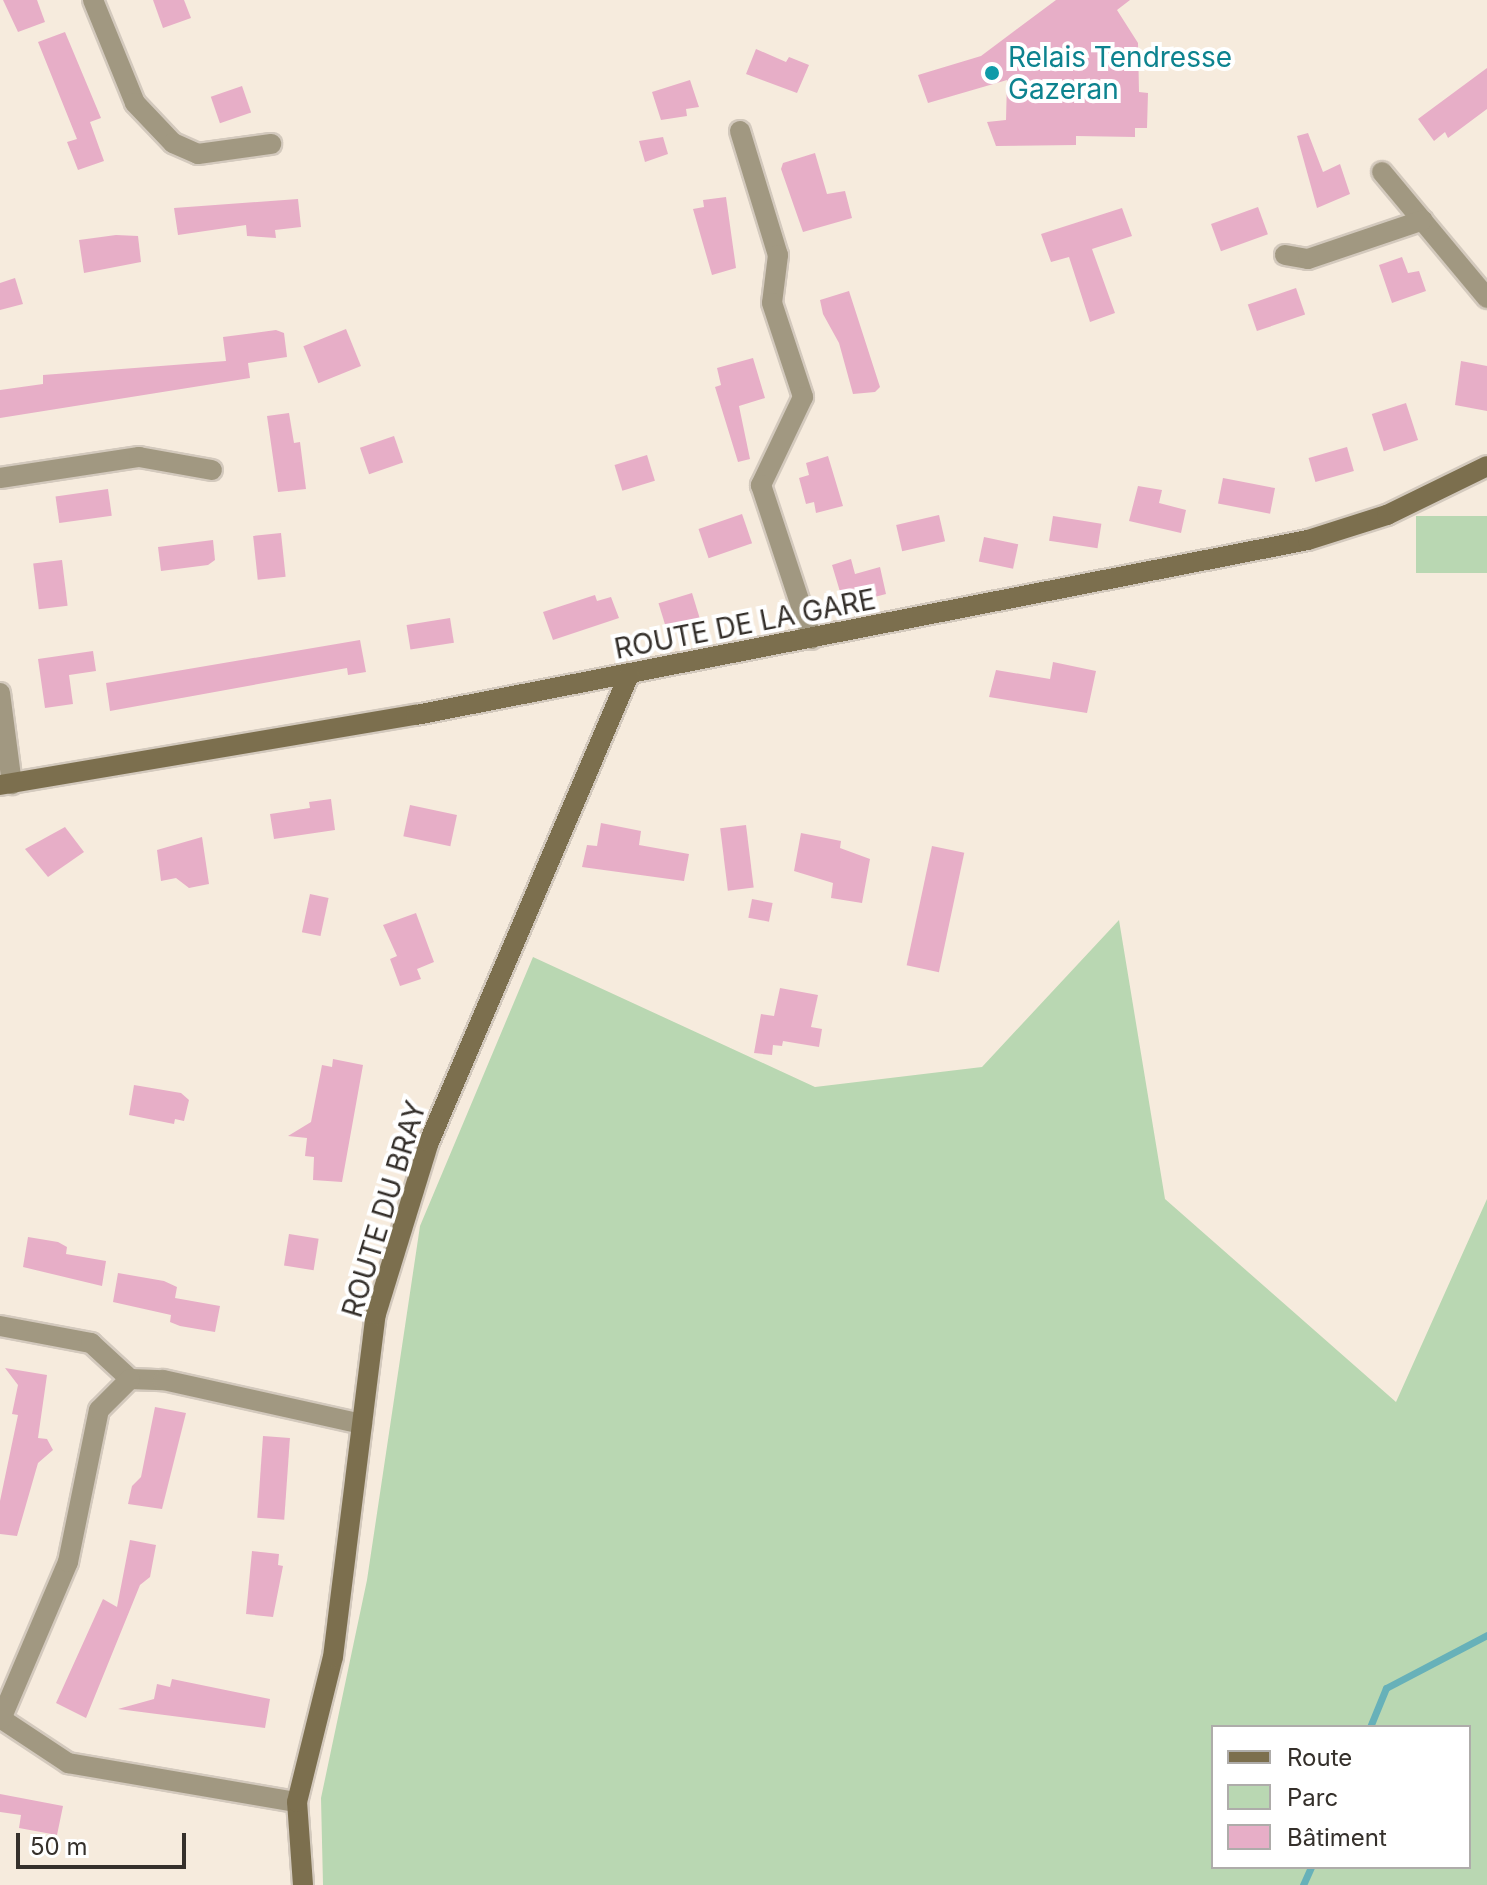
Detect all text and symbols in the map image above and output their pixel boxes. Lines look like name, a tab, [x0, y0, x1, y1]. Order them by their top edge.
place label: Relais Tendresse Gazeran	[1008, 40, 1232, 106]
marker: Relais Tendresse Gazeran	[983, 64, 1001, 82]
street label: ROUTE DE LA GARE	[612, 582, 878, 666]
street label: ROUTE DU BRAY	[335, 1097, 433, 1321]
legend	[1211, 1725, 1471, 1869]
text: Route	[1287, 1743, 1352, 1772]
text: Parc	[1287, 1783, 1338, 1812]
scale bar	[20, 1817, 190, 1867]
text: Bâtiment	[1287, 1823, 1387, 1852]
text: 50 m	[30, 1832, 88, 1861]

